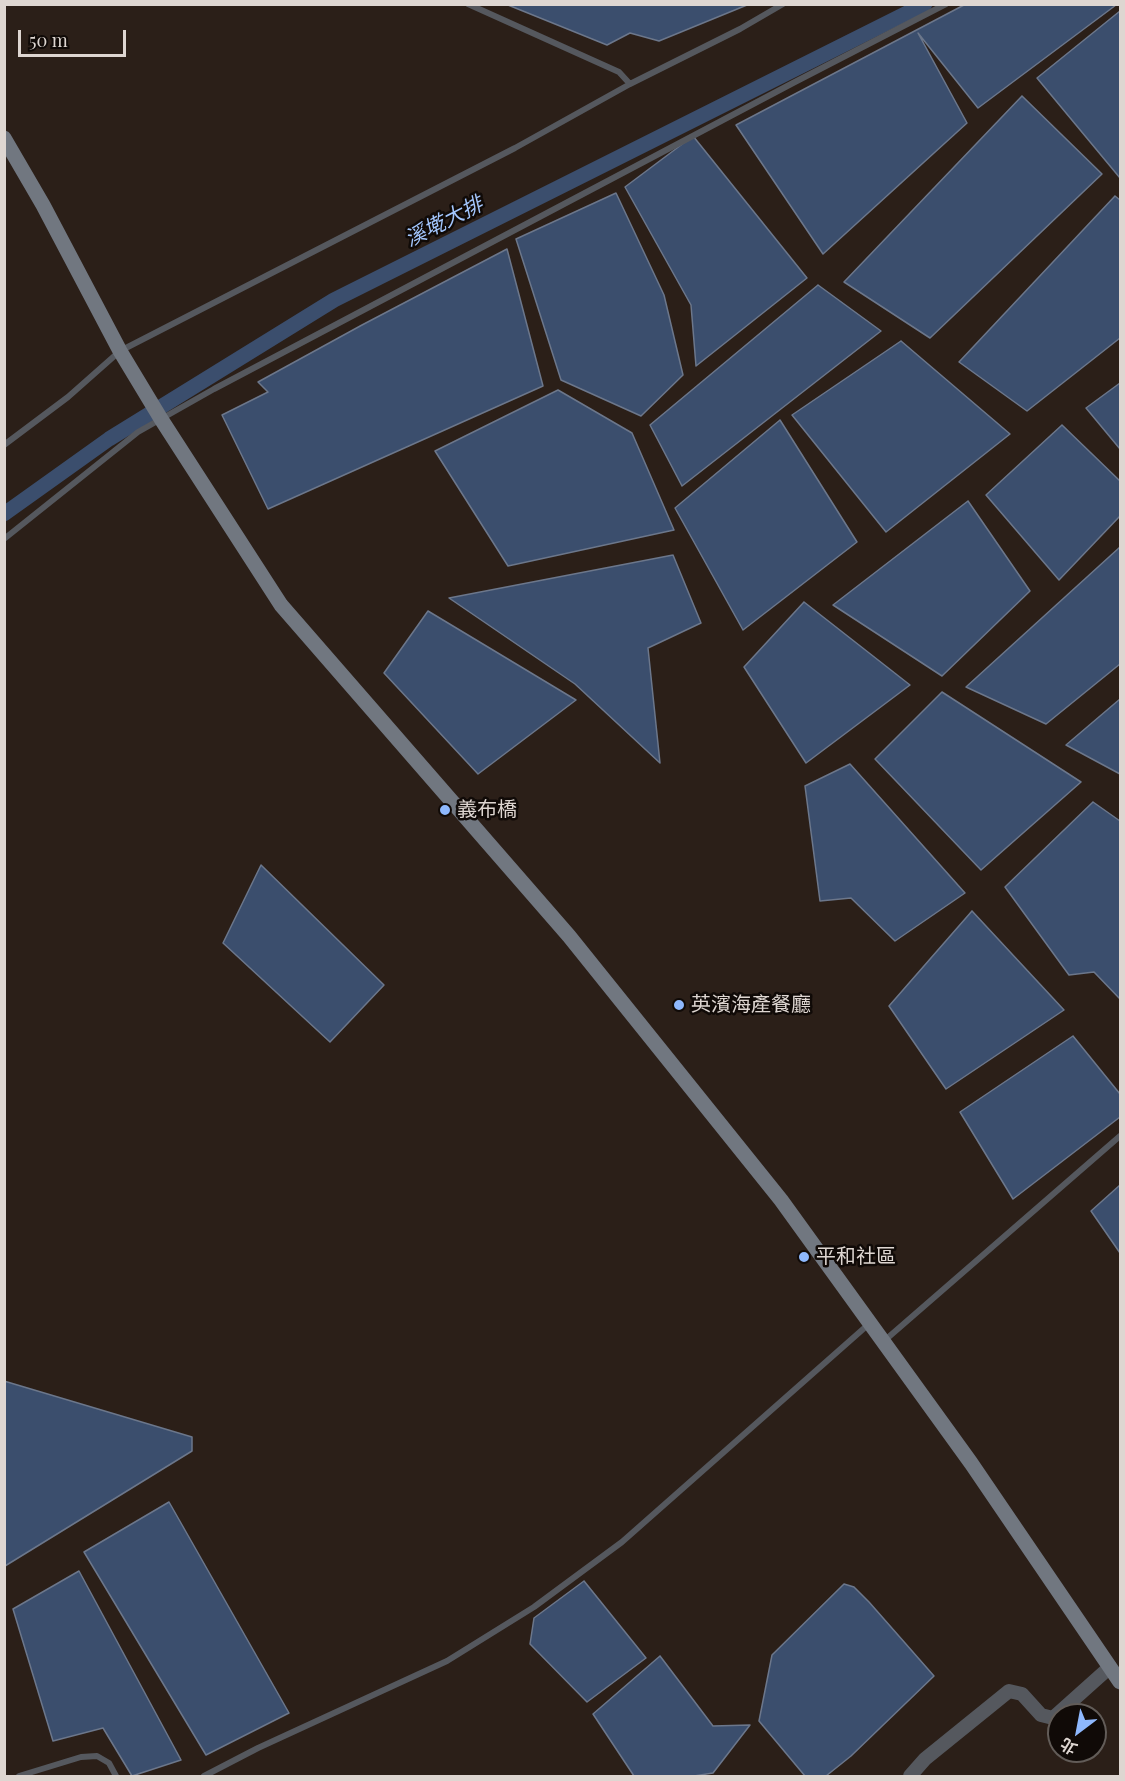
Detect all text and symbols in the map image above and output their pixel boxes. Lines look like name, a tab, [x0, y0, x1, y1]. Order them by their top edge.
scale bar	[21, 18, 129, 56]
text: 50 m	[29, 28, 68, 52]
water label: 溪墘大排	[401, 192, 487, 252]
place label: 義布橋	[457, 798, 517, 822]
marker: 義布橋	[438, 803, 452, 817]
place label: 英濱海產餐廳	[691, 993, 811, 1017]
marker: 英濱海產餐廳	[672, 998, 686, 1012]
place label: 平和社區	[816, 1245, 896, 1269]
marker: 平和社區	[797, 1250, 811, 1264]
north arrow	[1047, 1703, 1107, 1763]
text: 北	[1056, 1734, 1081, 1760]

